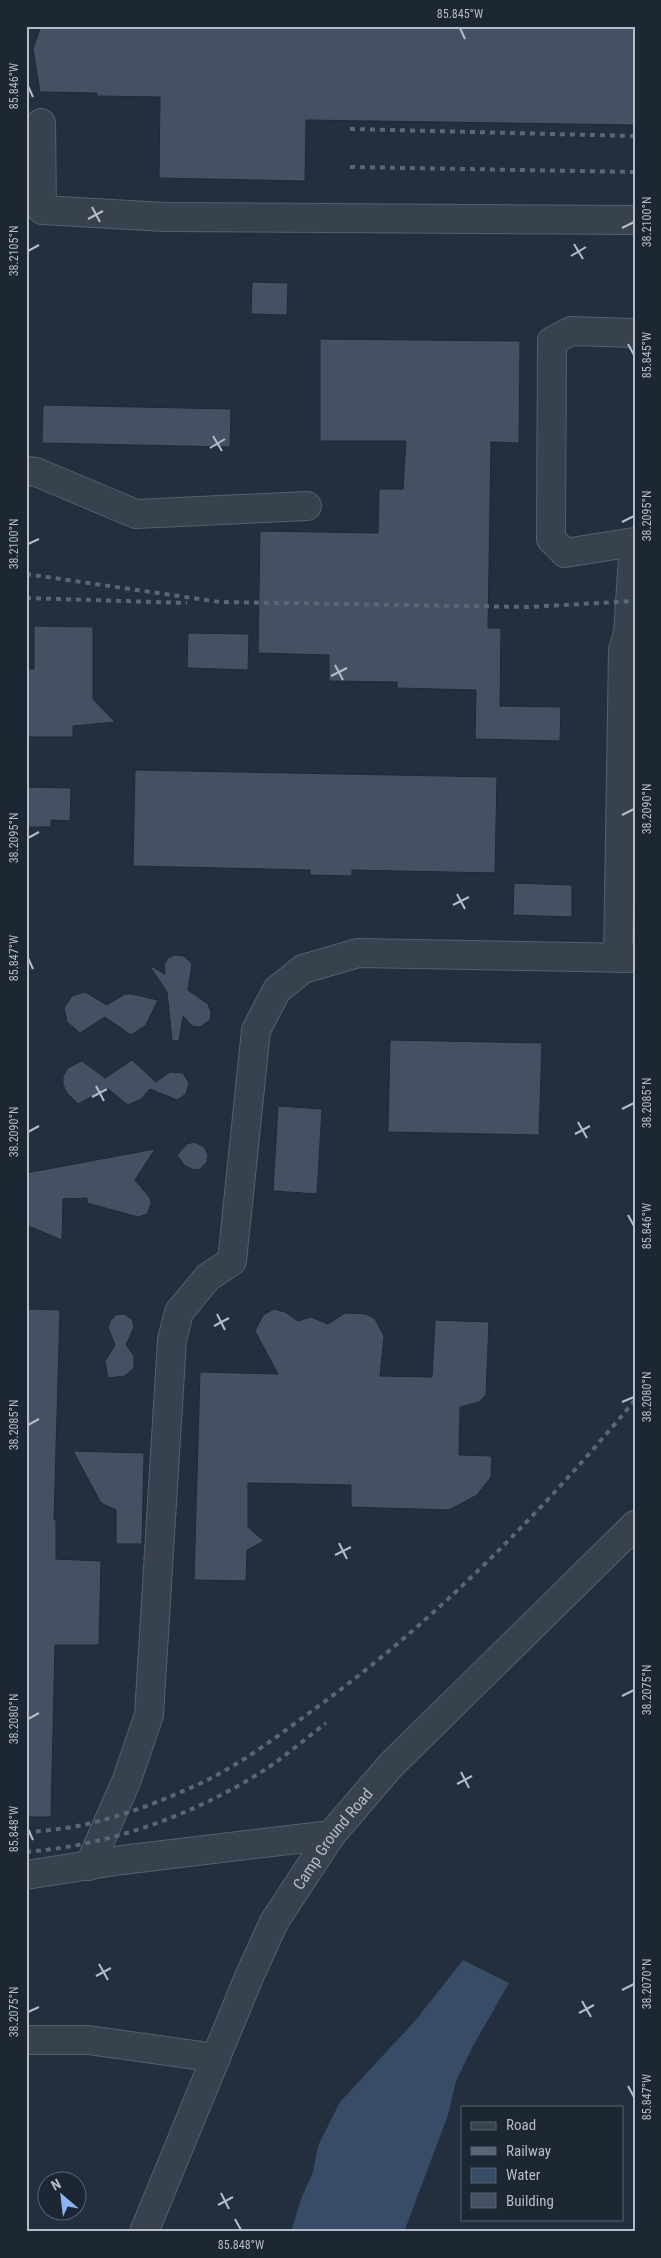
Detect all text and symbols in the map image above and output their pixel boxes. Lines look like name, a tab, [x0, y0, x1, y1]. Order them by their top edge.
text: 85.845°W	[437, 7, 483, 21]
text: 85.846°W	[7, 63, 21, 109]
text: 38.2100°N	[640, 197, 654, 247]
text: 38.2105°N	[7, 226, 21, 276]
text: 85.845°W	[640, 332, 654, 378]
text: 38.2095°N	[640, 491, 654, 541]
text: 38.2100°N	[7, 519, 21, 569]
text: 38.2090°N	[640, 784, 654, 834]
text: 38.2095°N	[7, 813, 21, 863]
text: 85.847°W	[7, 935, 21, 981]
text: 38.2085°N	[640, 1078, 654, 1128]
text: 38.2090°N	[7, 1107, 21, 1157]
text: 85.846°W	[640, 1203, 654, 1249]
text: 38.2080°N	[640, 1372, 654, 1422]
text: 38.2085°N	[7, 1400, 21, 1450]
text: 38.2075°N	[640, 1665, 654, 1715]
text: 38.2080°N	[7, 1694, 21, 1744]
street label: Camp Ground Road	[289, 1785, 377, 1893]
text: 85.848°W	[7, 1806, 21, 1852]
text: 38.2070°N	[640, 1959, 654, 2009]
text: 38.2075°N	[7, 1987, 21, 2037]
text: 85.847°W	[640, 2074, 654, 2120]
legend	[461, 2106, 624, 2220]
text: Road	[506, 2116, 536, 2134]
text: Railway	[506, 2142, 551, 2160]
text: Water	[506, 2166, 541, 2184]
north arrow	[38, 2170, 88, 2220]
text: N	[48, 2175, 63, 2194]
text: Building	[506, 2192, 554, 2210]
text: 85.848°W	[218, 2238, 264, 2252]

